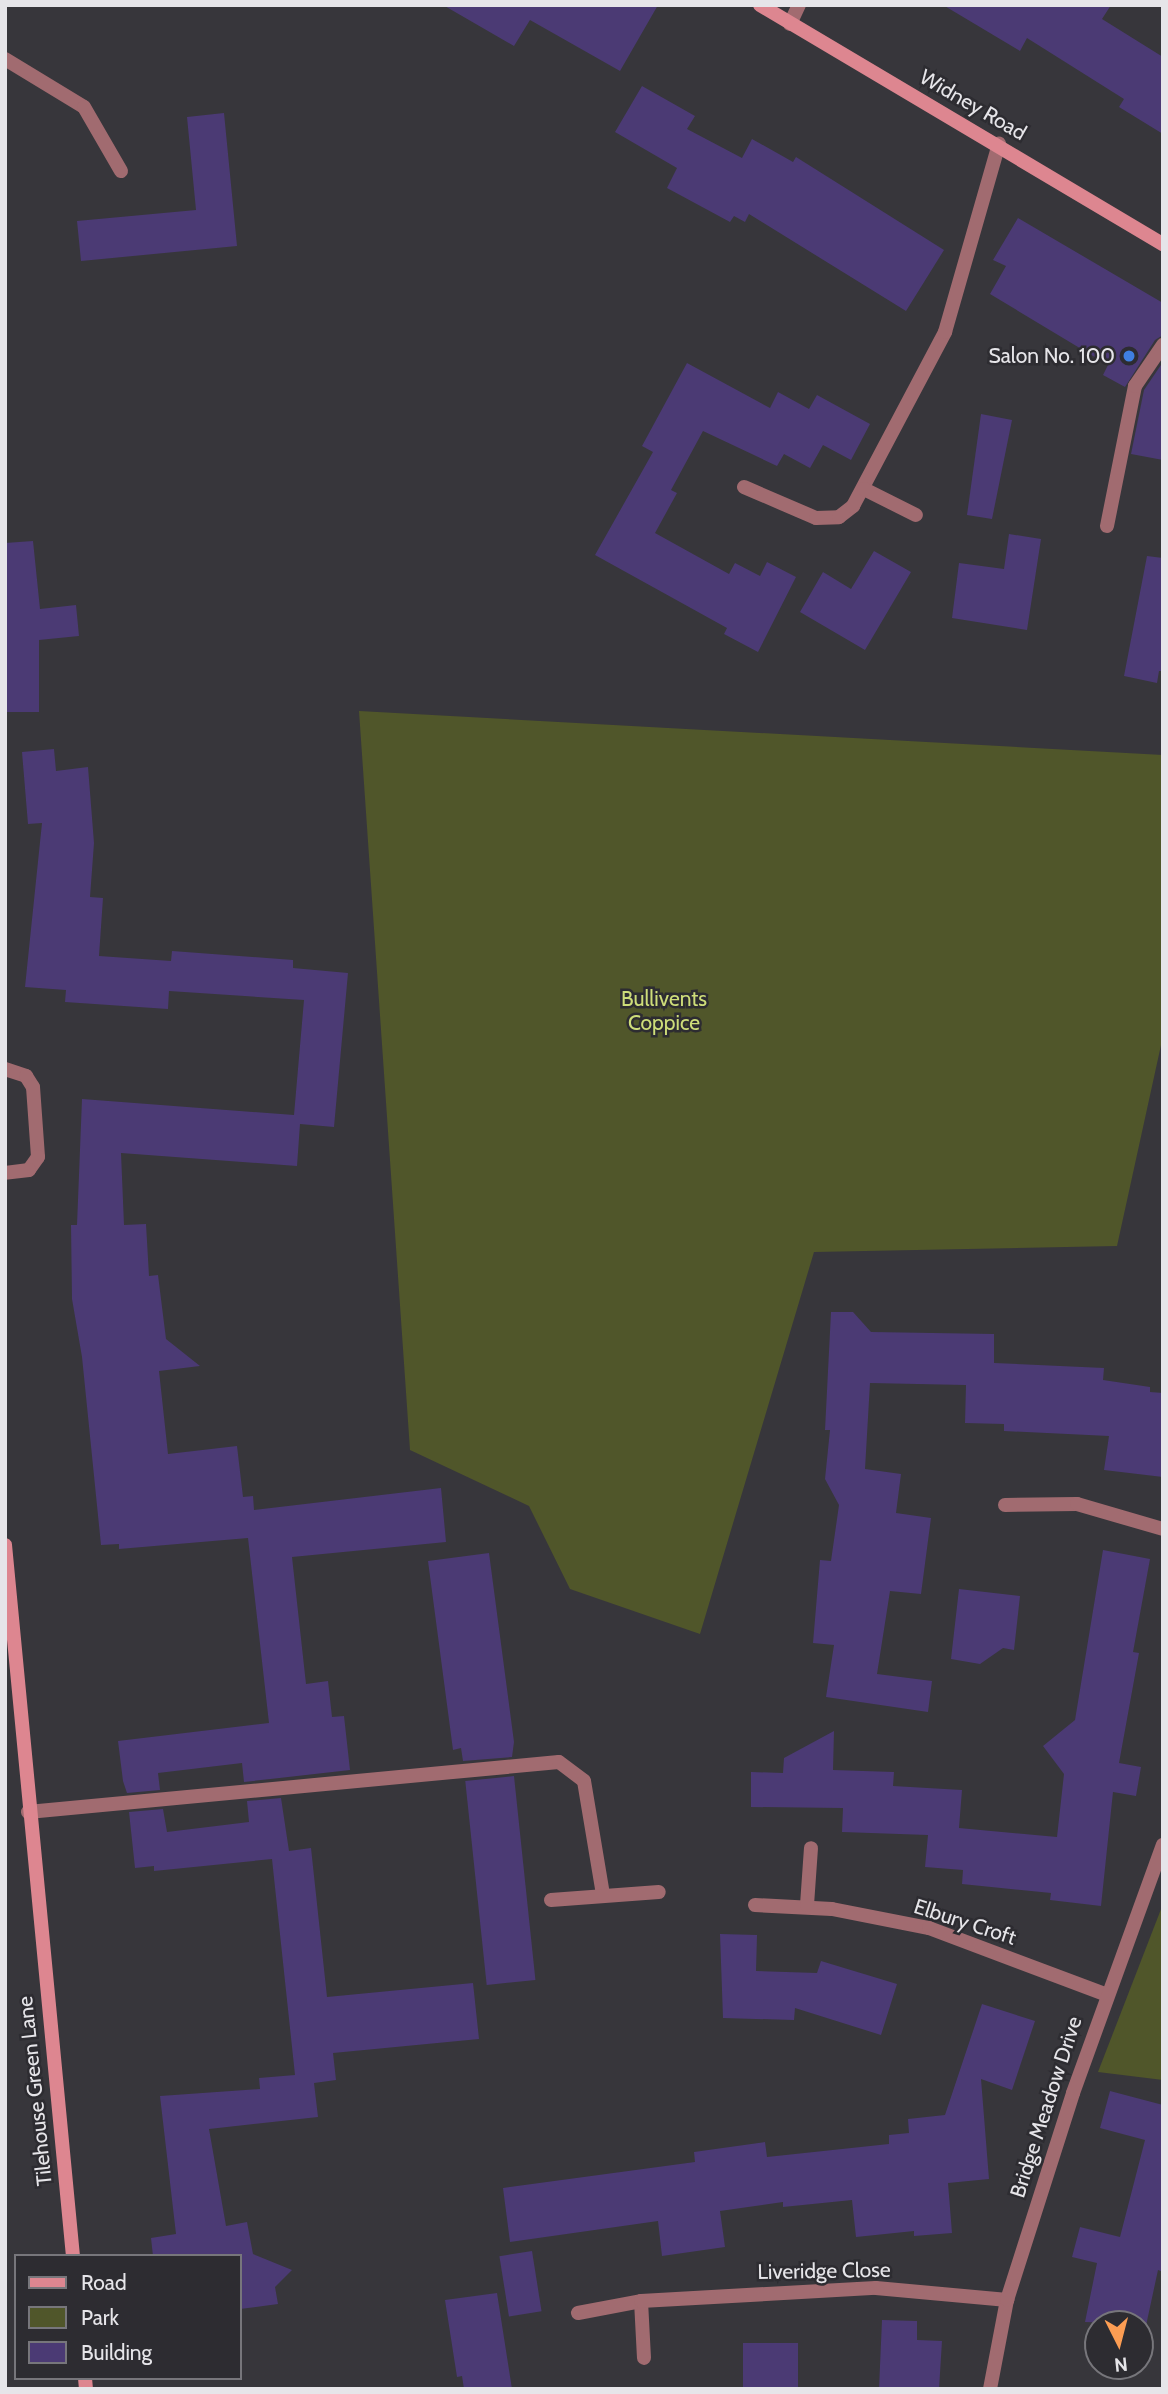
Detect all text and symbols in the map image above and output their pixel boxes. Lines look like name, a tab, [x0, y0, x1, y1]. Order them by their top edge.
street label: Widney Road	[915, 64, 1031, 146]
place label: Salon No. 100	[988, 343, 1115, 369]
marker: Salon No. 100	[1121, 348, 1137, 364]
park label: Bullivents Coppice	[621, 986, 707, 1036]
street label: Elbury Croft	[911, 1894, 1019, 1950]
street label: Tilehouse Green Lane	[13, 1995, 57, 2187]
street label: Bridge Meadow Drive	[1005, 2013, 1087, 2201]
legend	[14, 2254, 242, 2380]
street label: Liveridge Close	[757, 2257, 891, 2285]
text: Road	[81, 2270, 127, 2295]
text: Park	[81, 2305, 119, 2330]
north arrow	[1084, 2310, 1154, 2380]
text: Building	[81, 2340, 152, 2365]
text: N	[1113, 2352, 1129, 2377]

